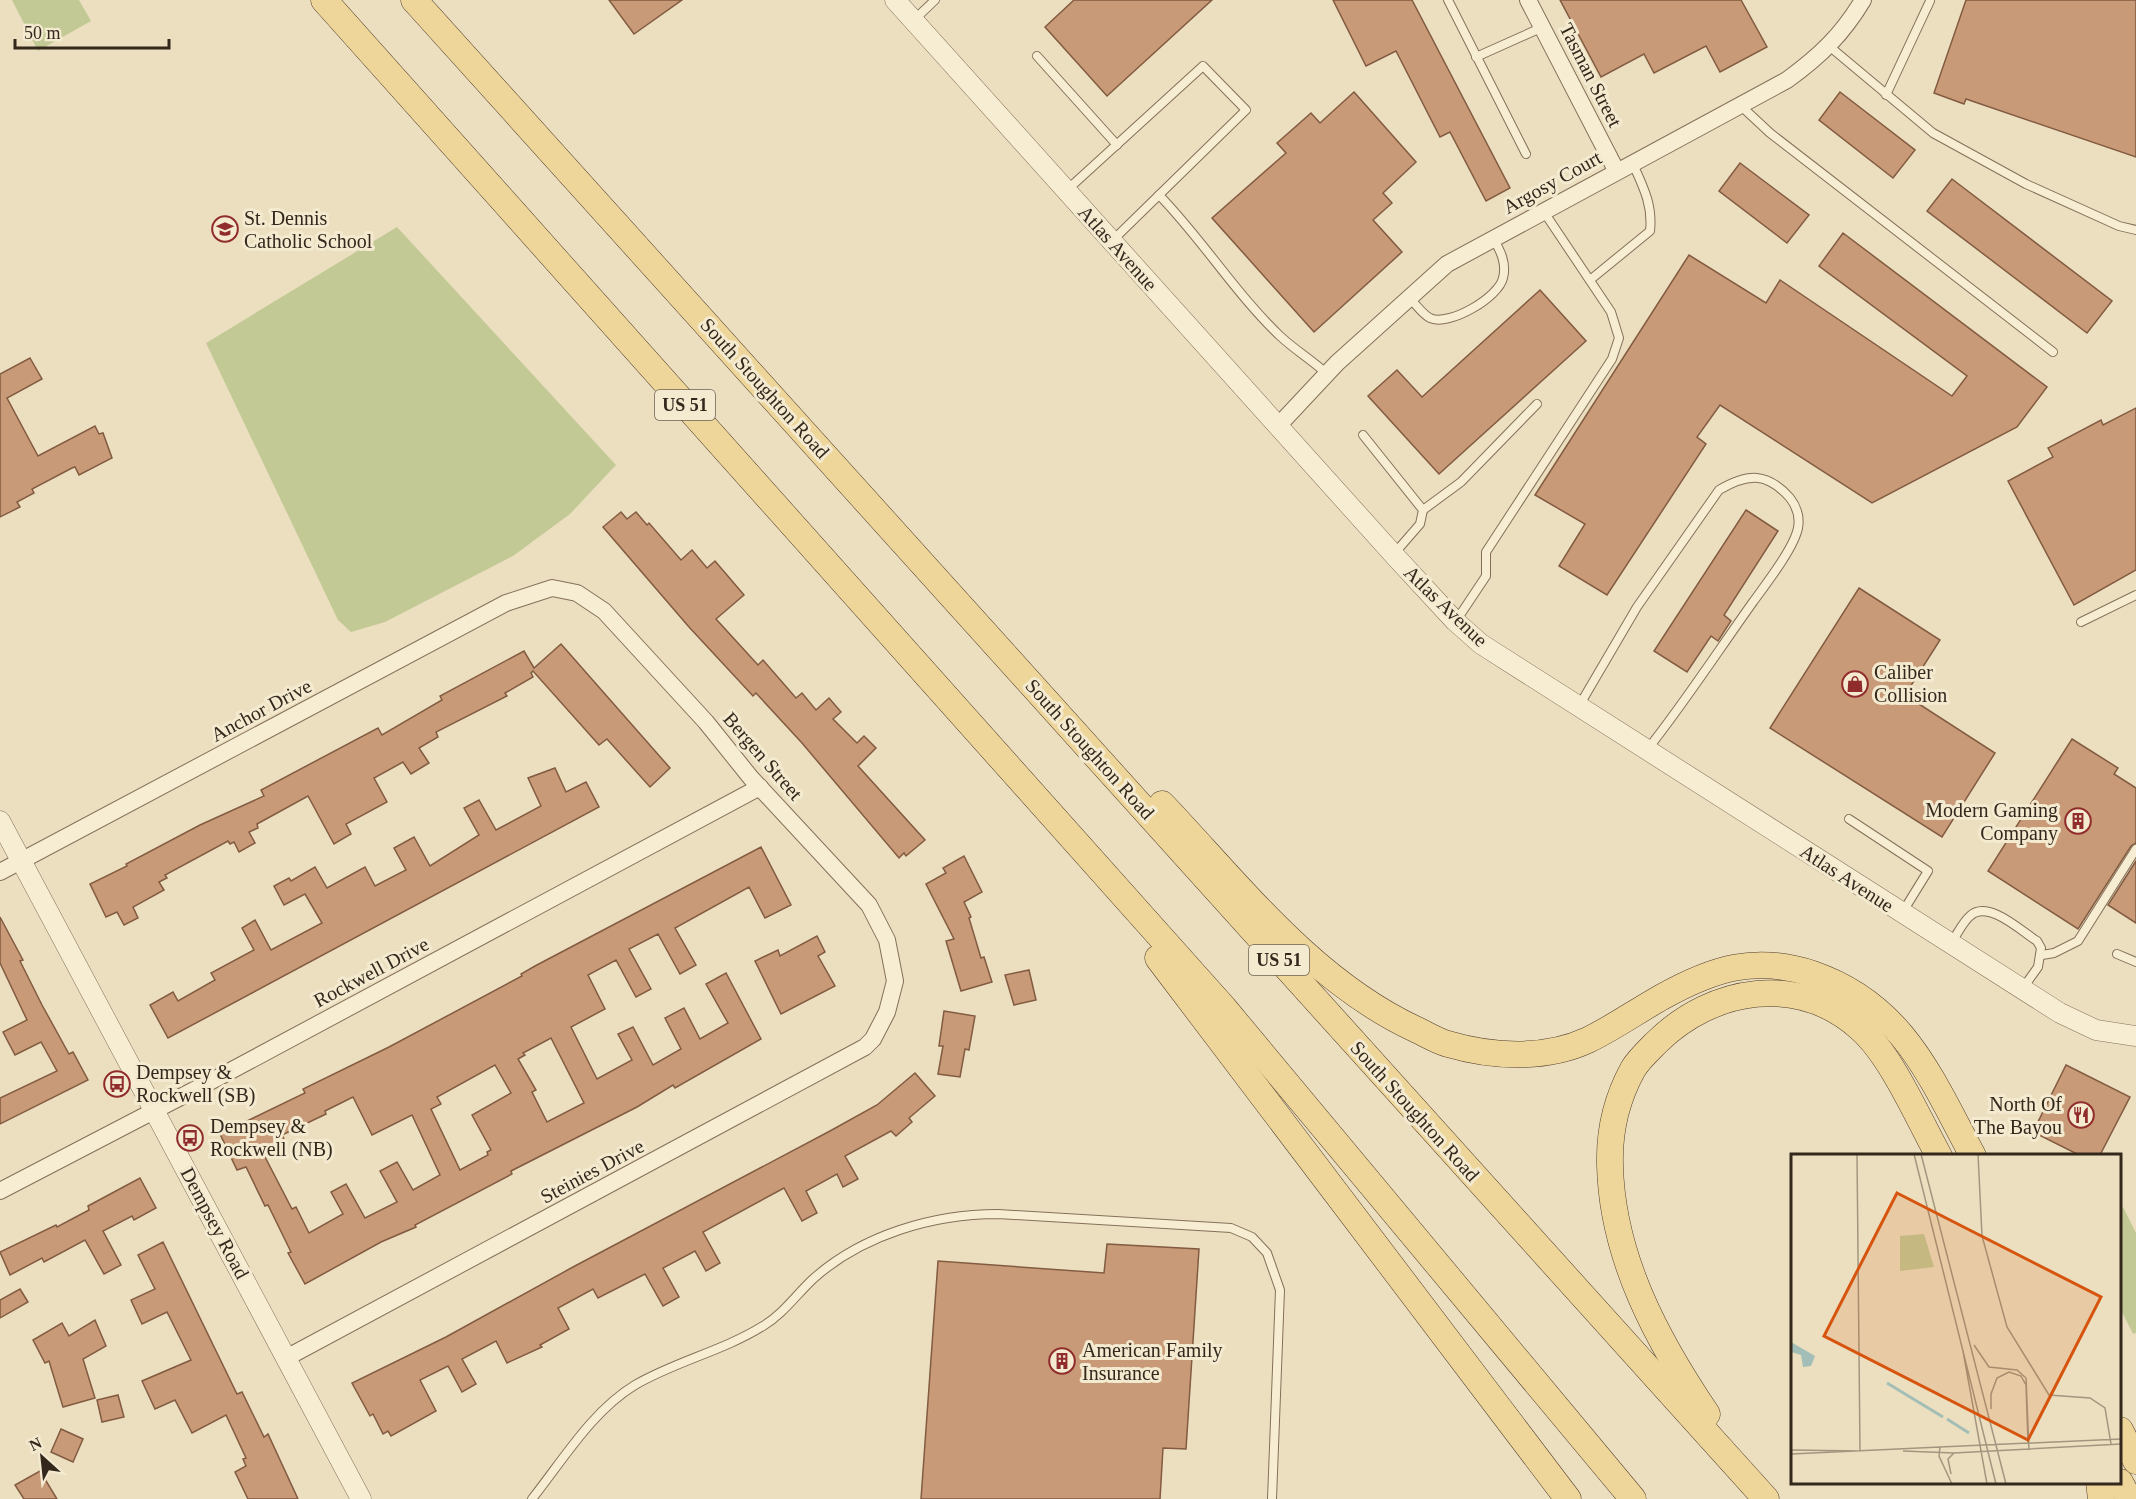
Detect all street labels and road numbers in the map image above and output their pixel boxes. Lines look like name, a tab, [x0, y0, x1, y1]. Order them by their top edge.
street label: Tasman Street	[1555, 19, 1627, 131]
street label: Argosy Court	[1499, 146, 1606, 219]
street label: Atlas Avenue	[1074, 201, 1162, 295]
street label: South Stoughton Road	[695, 313, 834, 463]
road number: US 51	[655, 390, 715, 420]
street label: Atlas Avenue	[1400, 561, 1492, 651]
street label: Anchor Drive	[207, 674, 315, 746]
street label: South Stoughton Road	[1020, 674, 1159, 824]
street label: Bergen Street	[718, 708, 807, 805]
street label: Atlas Avenue	[1796, 840, 1898, 916]
street label: Rockwell Drive	[310, 932, 432, 1012]
road number: US 51	[1249, 945, 1309, 975]
street label: South Stoughton Road	[1345, 1036, 1484, 1186]
street label: Steinies Drive	[537, 1135, 648, 1207]
street label: Dempsey Road	[176, 1164, 254, 1283]

